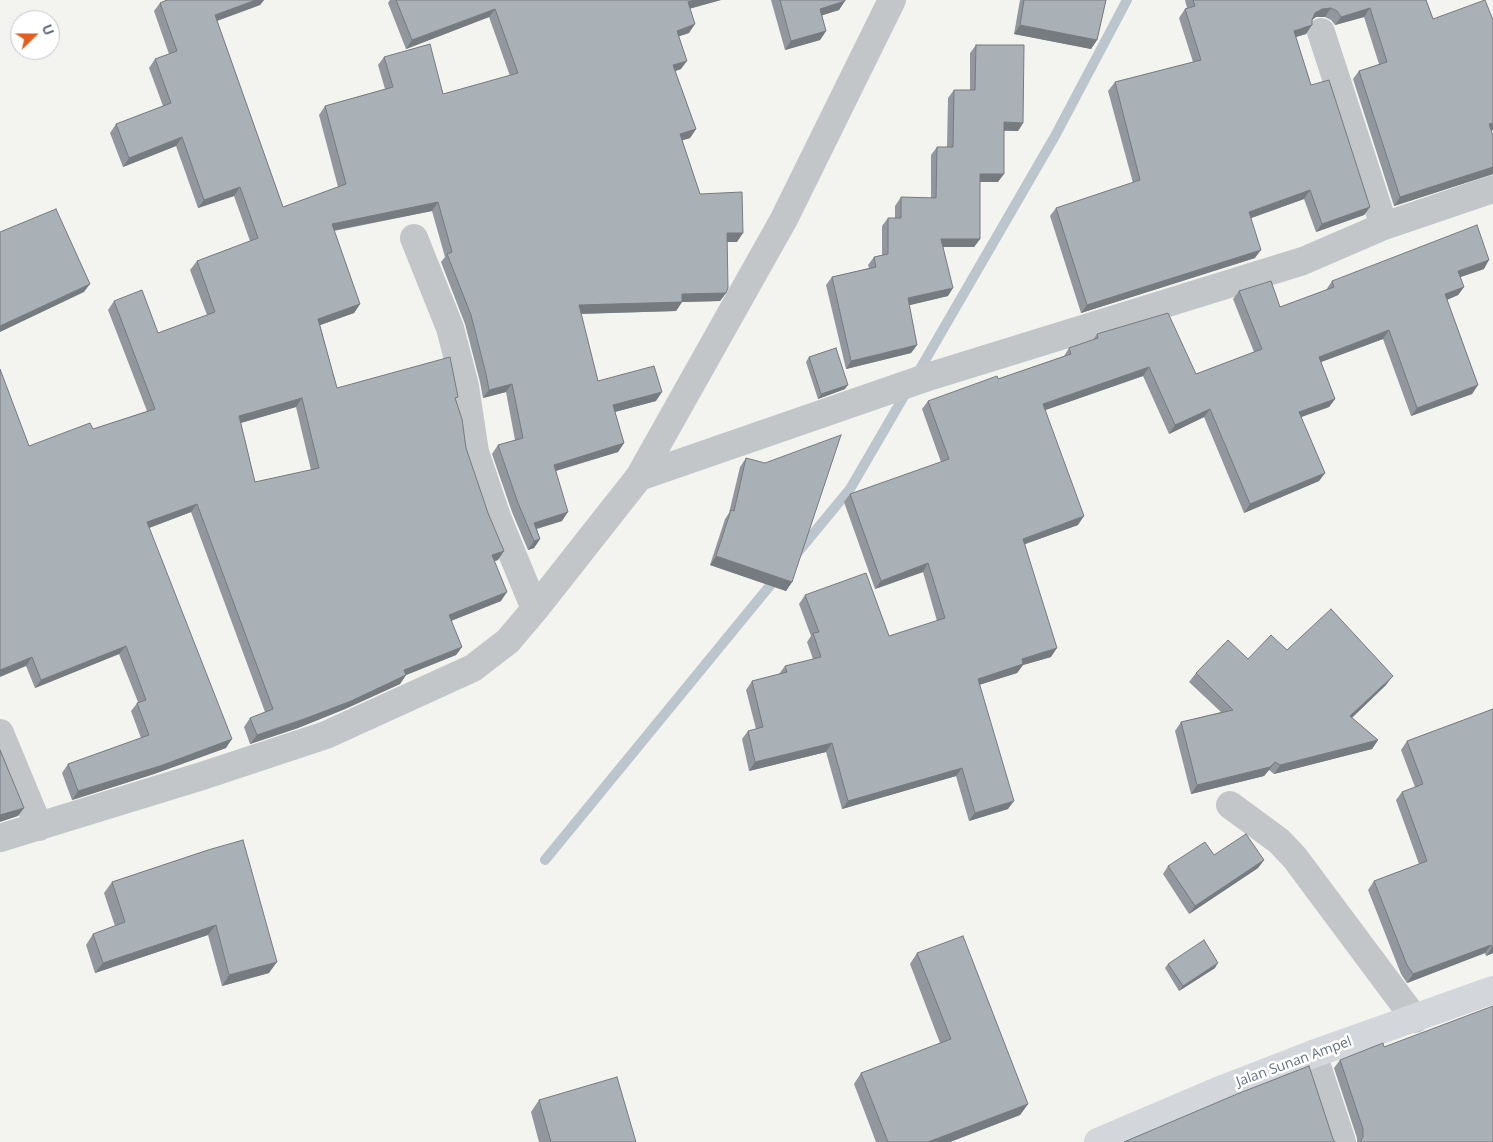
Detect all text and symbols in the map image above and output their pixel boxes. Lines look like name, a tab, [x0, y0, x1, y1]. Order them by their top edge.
north arrow	[10, 10, 60, 60]
text: U	[38, 21, 59, 38]
street label: Jalan Sunan Ampel	[1234, 1033, 1354, 1091]

